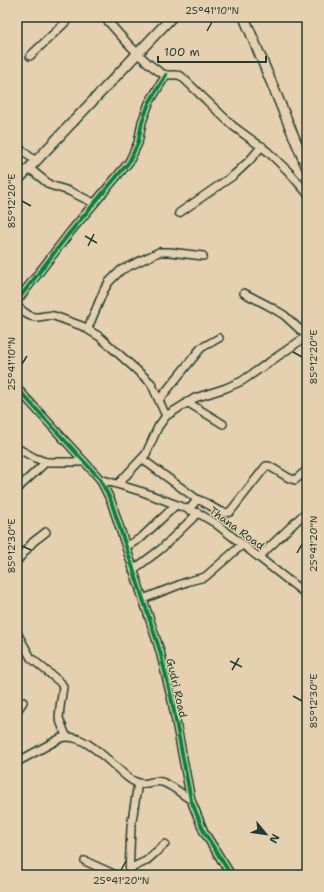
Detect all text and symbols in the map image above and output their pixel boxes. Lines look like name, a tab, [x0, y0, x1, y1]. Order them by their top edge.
text: 25°41'10"N	[185, 4, 239, 17]
scale bar	[158, 38, 266, 64]
text: 100 m	[164, 44, 200, 60]
text: 85°12'20"E	[5, 174, 18, 228]
text: 85°12'20"E	[307, 330, 320, 384]
text: 25°41'10"N	[5, 337, 18, 391]
street label: Thana Road	[206, 503, 267, 554]
text: 25°41'20"N	[307, 516, 320, 572]
text: 85°12'30"E	[5, 518, 18, 574]
street label: Gudri Road	[162, 657, 191, 719]
text: 85°12'30"E	[307, 673, 320, 729]
north arrow	[246, 814, 286, 854]
text: N	[265, 831, 283, 846]
text: 25°41'20"N	[93, 874, 149, 887]

